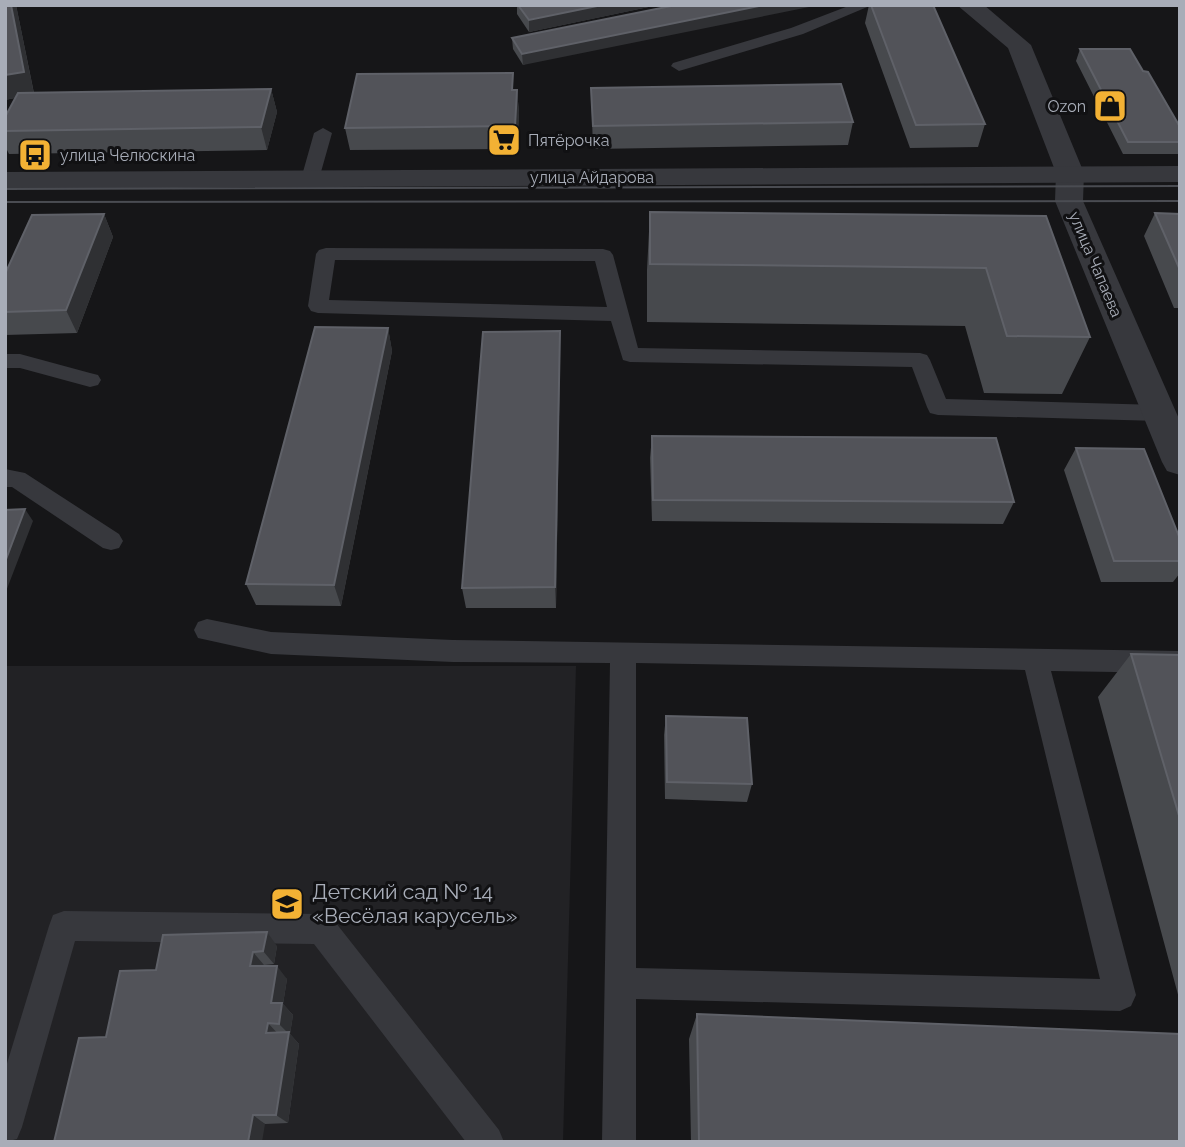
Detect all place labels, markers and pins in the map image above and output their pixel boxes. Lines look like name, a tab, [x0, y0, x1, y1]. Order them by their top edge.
shop icon: Ozon	[1091, 87, 1129, 125]
place label: Ozon	[1047, 97, 1086, 116]
supermarket icon: Пятёрочка	[485, 121, 523, 159]
place label: Пятёрочка	[528, 131, 609, 150]
bus stop icon: улица Челюскина	[16, 136, 54, 174]
place label: улица Челюскина	[60, 146, 195, 165]
place label: Детский сад № 14 «Весёлая карусель»	[312, 879, 518, 928]
school or university icon: Детский сад № 14 «Весёлая карусель»	[268, 885, 306, 923]

